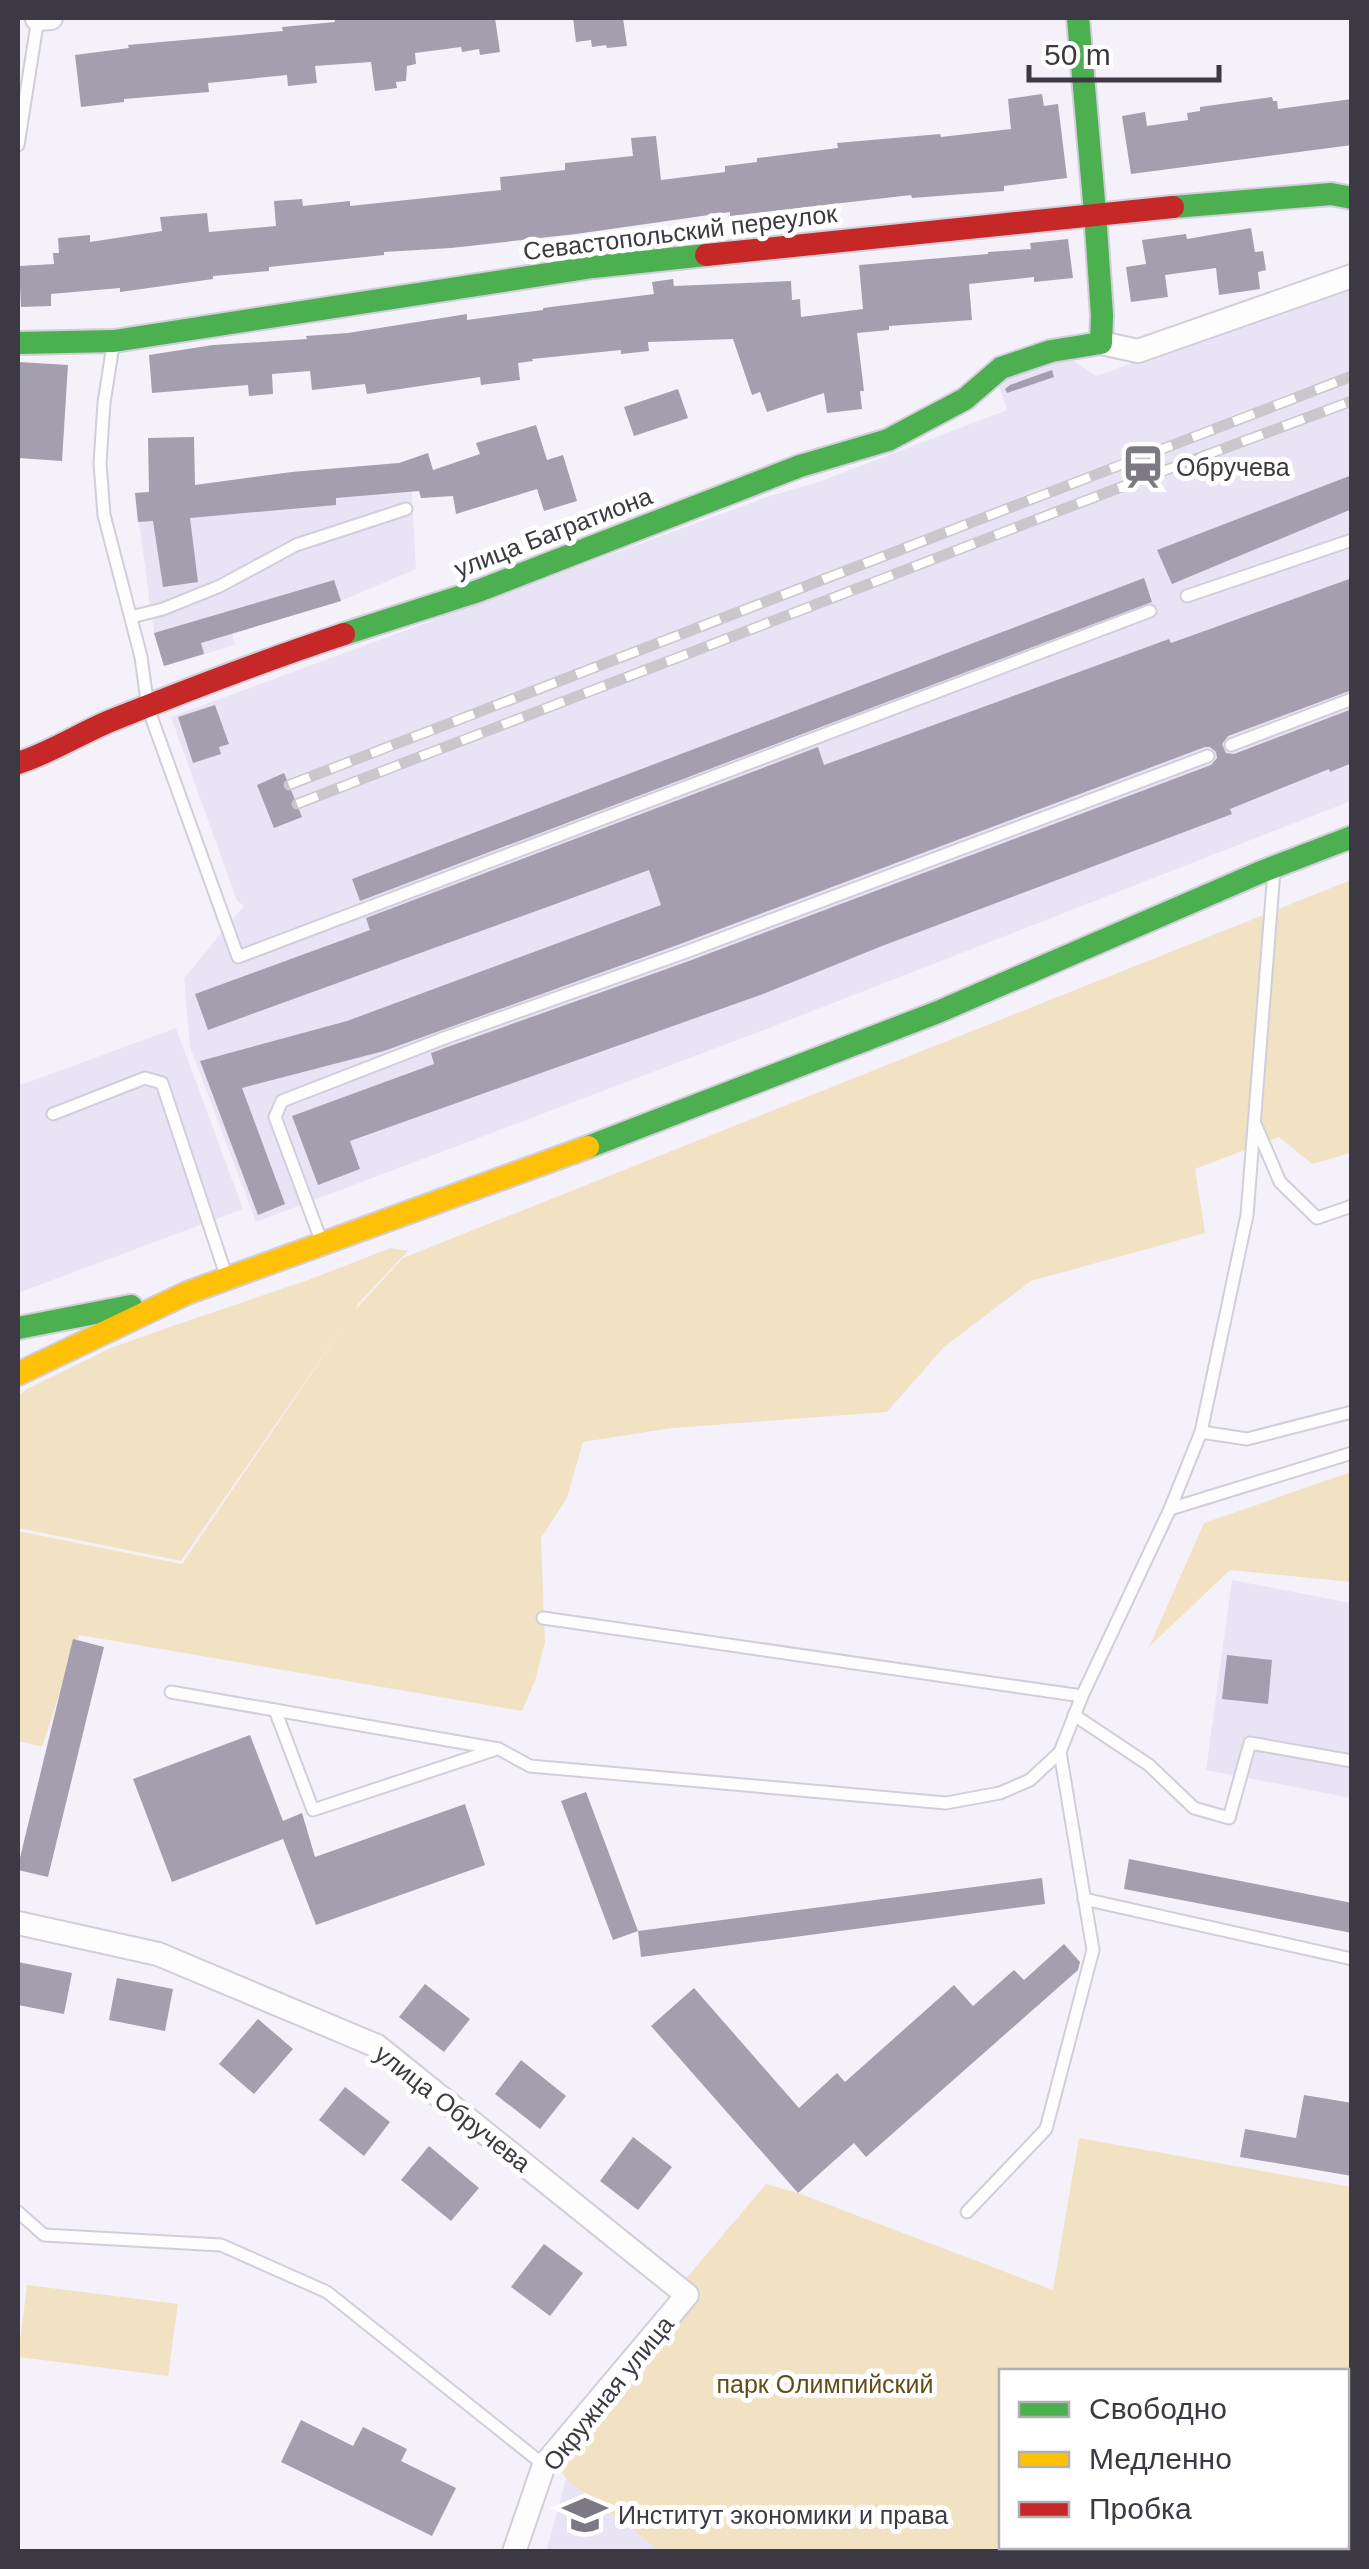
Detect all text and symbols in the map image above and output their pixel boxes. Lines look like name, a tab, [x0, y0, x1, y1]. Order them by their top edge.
scale bar	[1029, 20, 1219, 82]
text: 50 m	[1044, 38, 1111, 71]
street label: Севастопольский переулок	[522, 199, 840, 265]
station icon: Обручева	[1119, 443, 1167, 491]
place label: Обручева	[1176, 453, 1290, 481]
street label: улица Багратиона	[450, 481, 656, 583]
street label: улица Обручева	[370, 2039, 536, 2177]
street label: Окружная улица	[537, 2310, 679, 2476]
legend	[999, 2369, 1349, 2549]
park label: парк Олимпийский	[717, 2370, 933, 2398]
text: Свободно	[1089, 2392, 1227, 2425]
text: Медленно	[1089, 2442, 1232, 2475]
school or university icon: Институт экономики и права	[561, 2491, 609, 2539]
text: Пробка	[1089, 2492, 1192, 2525]
place label: Институт экономики и права	[618, 2501, 948, 2529]

